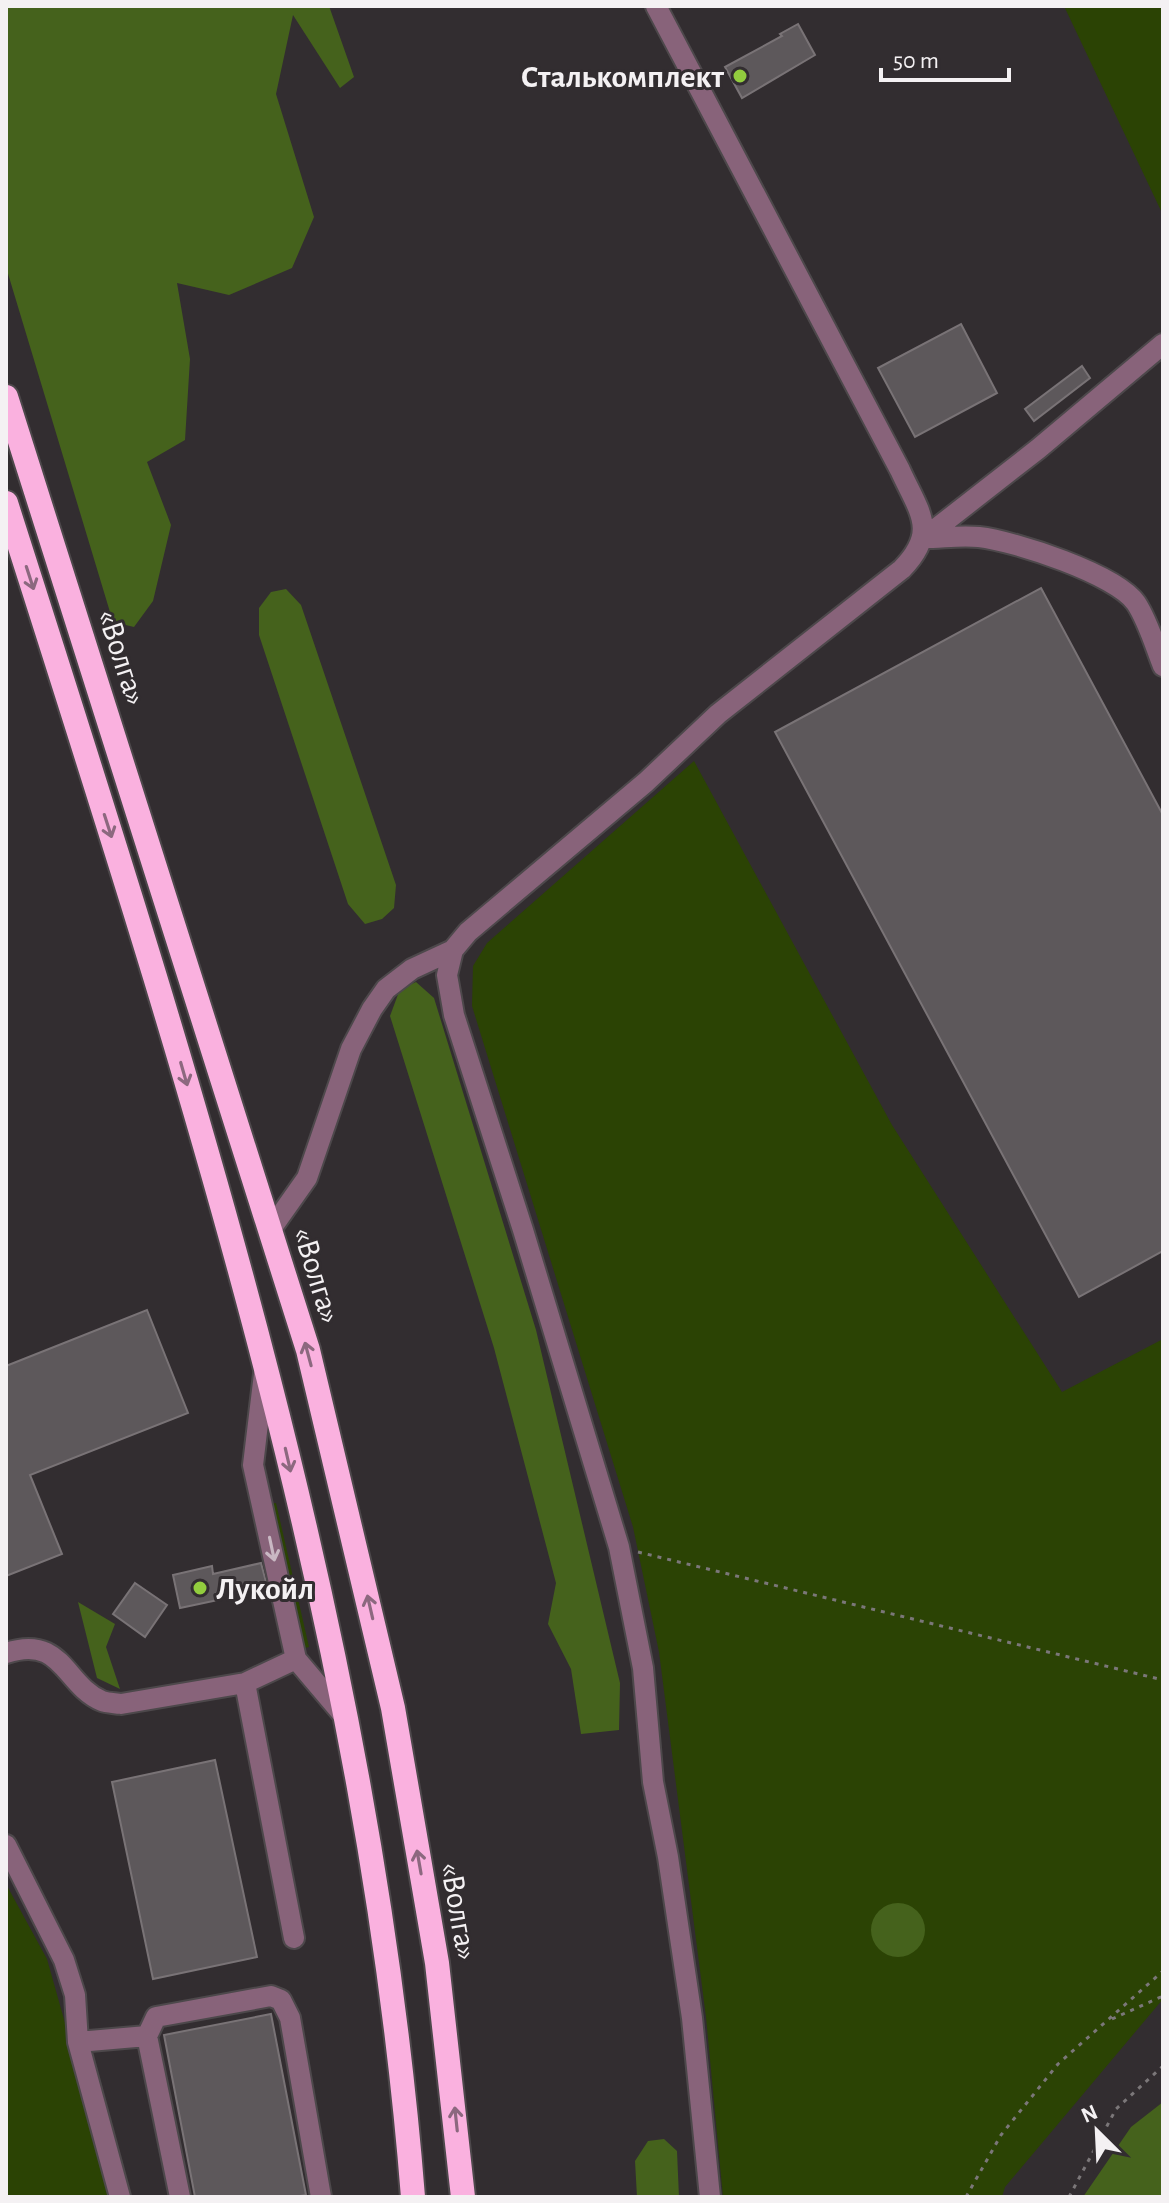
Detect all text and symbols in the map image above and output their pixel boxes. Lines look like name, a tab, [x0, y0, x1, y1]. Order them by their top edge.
scale bar	[881, 32, 1009, 82]
text: 50 m	[893, 49, 939, 73]
place label: Сталькомплект	[521, 61, 724, 93]
marker: Сталькомплект	[731, 67, 749, 85]
one-way arrow	[23, 565, 38, 590]
street label: «Волга»	[92, 605, 152, 709]
one-way arrow	[102, 813, 117, 838]
one-way arrow	[177, 1061, 192, 1087]
street label: «Волга»	[287, 1223, 347, 1327]
one-way arrow	[300, 1342, 315, 1368]
one-way arrow	[281, 1447, 296, 1473]
one-way arrow	[265, 1536, 280, 1562]
place label: Лукойл	[216, 1573, 314, 1605]
marker: Лукойл	[191, 1579, 209, 1597]
one-way arrow	[361, 1595, 376, 1620]
one-way arrow	[411, 1850, 426, 1875]
street label: «Волга»	[435, 1860, 483, 1962]
north arrow	[1057, 2091, 1137, 2171]
text: N	[1078, 2100, 1101, 2127]
one-way arrow	[448, 2106, 463, 2133]

